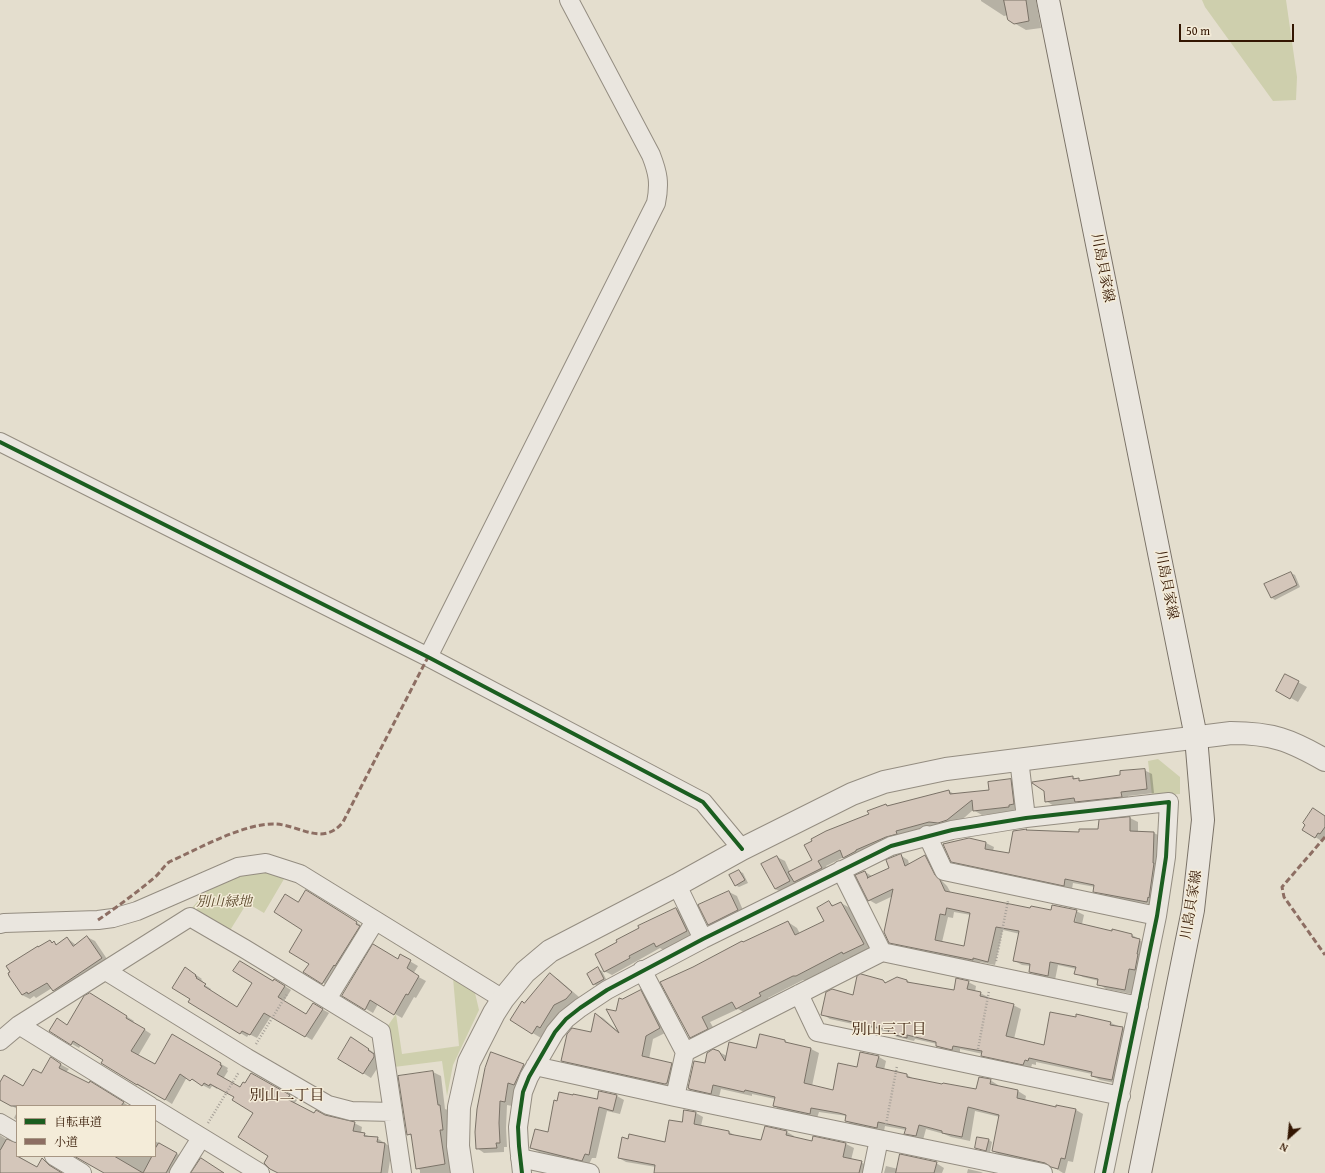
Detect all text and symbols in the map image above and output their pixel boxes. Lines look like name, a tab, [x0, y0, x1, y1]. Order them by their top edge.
scale bar	[1181, 16, 1296, 42]
text: 50 m	[1186, 22, 1210, 39]
street label: 川島貝家線	[1087, 232, 1117, 304]
street label: 川島貝家線	[1151, 549, 1181, 621]
street label: 川島貝家線	[1178, 869, 1206, 941]
park label: 別山緑地	[196, 894, 252, 910]
district label: 別山三丁目	[852, 1021, 926, 1039]
district label: 別山二丁目	[250, 1087, 324, 1105]
legend	[16, 1105, 156, 1157]
text: 自転車道	[54, 1113, 102, 1130]
north arrow	[1269, 1117, 1309, 1157]
text: 小道	[54, 1133, 78, 1150]
text: N	[1277, 1139, 1290, 1156]

